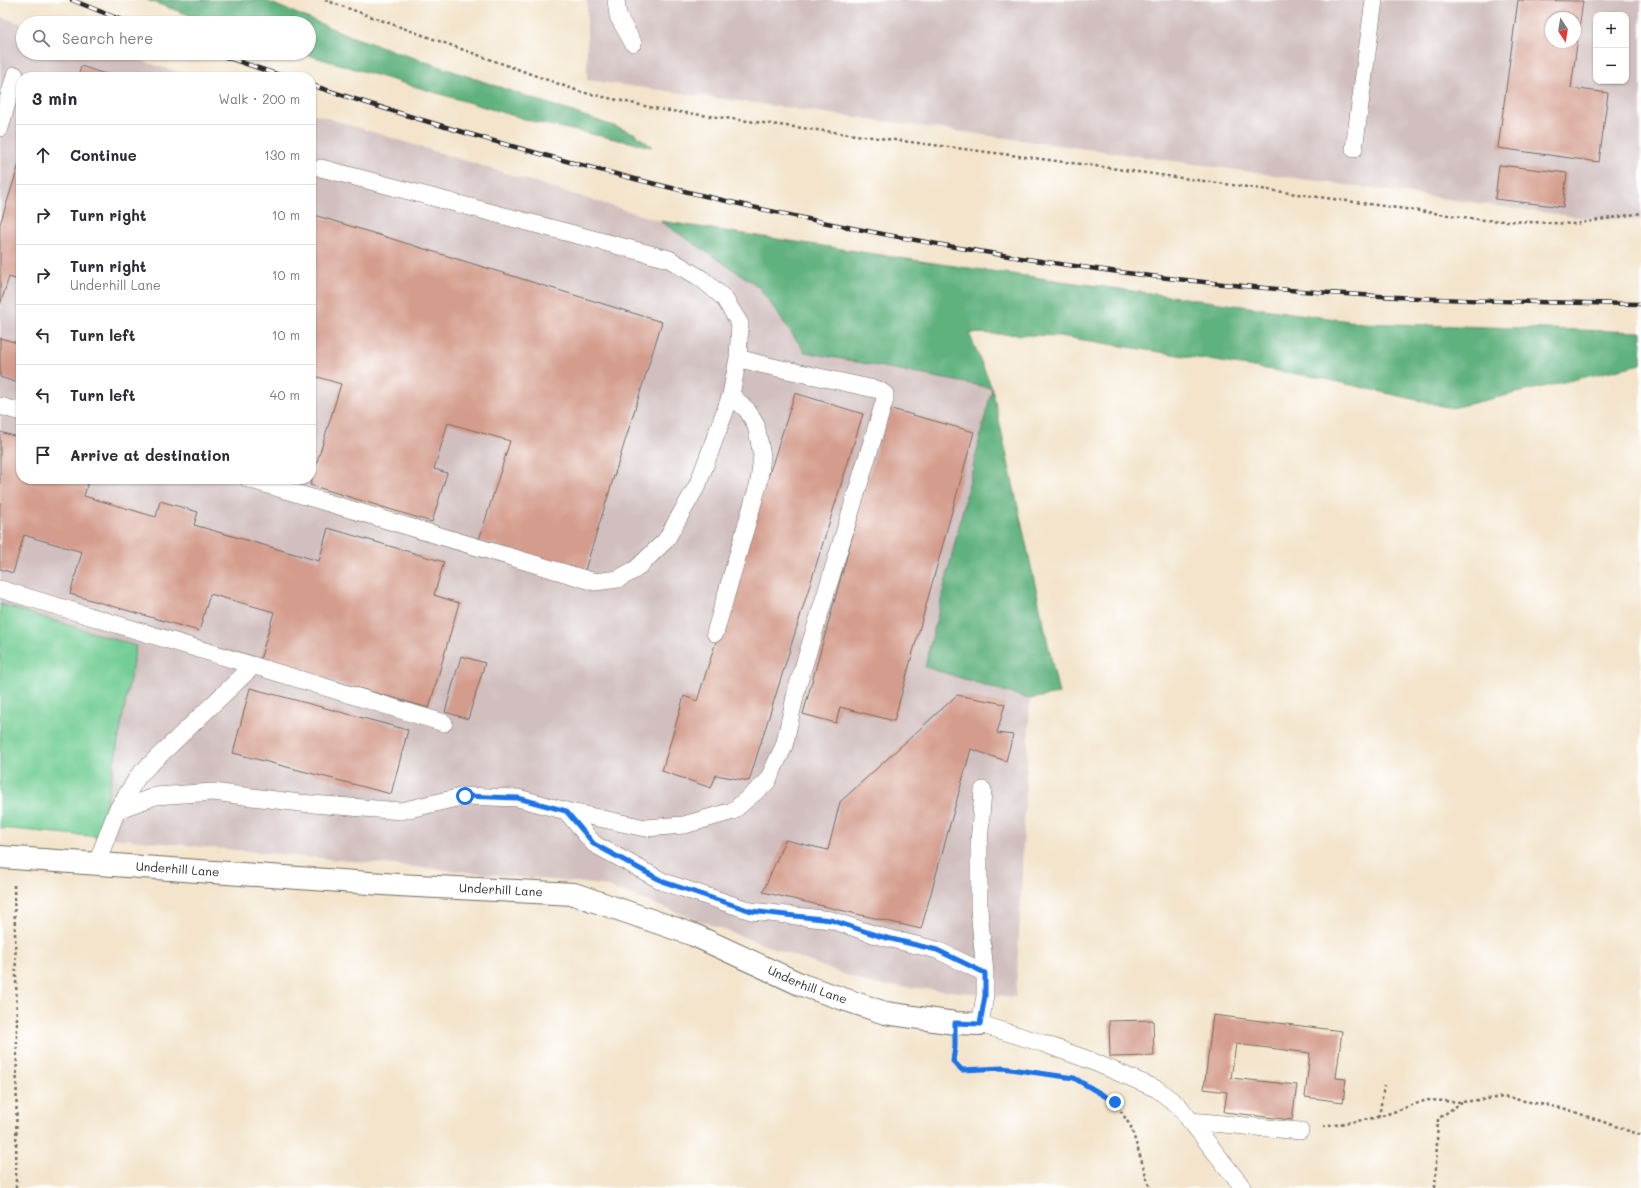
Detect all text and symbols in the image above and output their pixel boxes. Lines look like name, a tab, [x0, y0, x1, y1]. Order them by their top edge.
north arrow	[1545, 12, 1581, 48]
map controls	[1593, 12, 1629, 84]
button: +	[1593, 12, 1629, 48]
search box	[16, 16, 316, 60]
icon: search	[30, 27, 52, 49]
text: Search here	[62, 28, 153, 48]
button: −	[1593, 48, 1629, 84]
text: 3 min	[32, 87, 77, 109]
text: Walk · 200 m	[219, 90, 300, 107]
icon: ahead	[32, 144, 54, 166]
text: Continue	[70, 145, 137, 165]
text: 130 m	[264, 146, 300, 163]
icon: right	[32, 204, 54, 226]
text: Turn right	[70, 205, 147, 225]
text: 10 m	[272, 206, 300, 223]
text: Turn right	[70, 256, 147, 276]
icon: right	[32, 264, 54, 286]
text: 10 m	[272, 266, 300, 283]
text: Underhill Lane	[70, 276, 161, 293]
icon: left	[32, 324, 54, 346]
text: Turn left	[70, 325, 135, 345]
text: 10 m	[272, 326, 300, 343]
icon: left	[32, 384, 54, 406]
text: Turn left	[70, 385, 135, 405]
text: 40 m	[270, 386, 300, 403]
icon: arrive	[32, 444, 54, 466]
text: Arrive at destination	[70, 445, 230, 465]
route start	[456, 787, 474, 805]
street label: Underhill Lane	[135, 858, 220, 879]
street label: Underhill Lane	[459, 879, 543, 899]
street label: Underhill Lane	[765, 961, 849, 1007]
route end	[1106, 1093, 1124, 1111]

